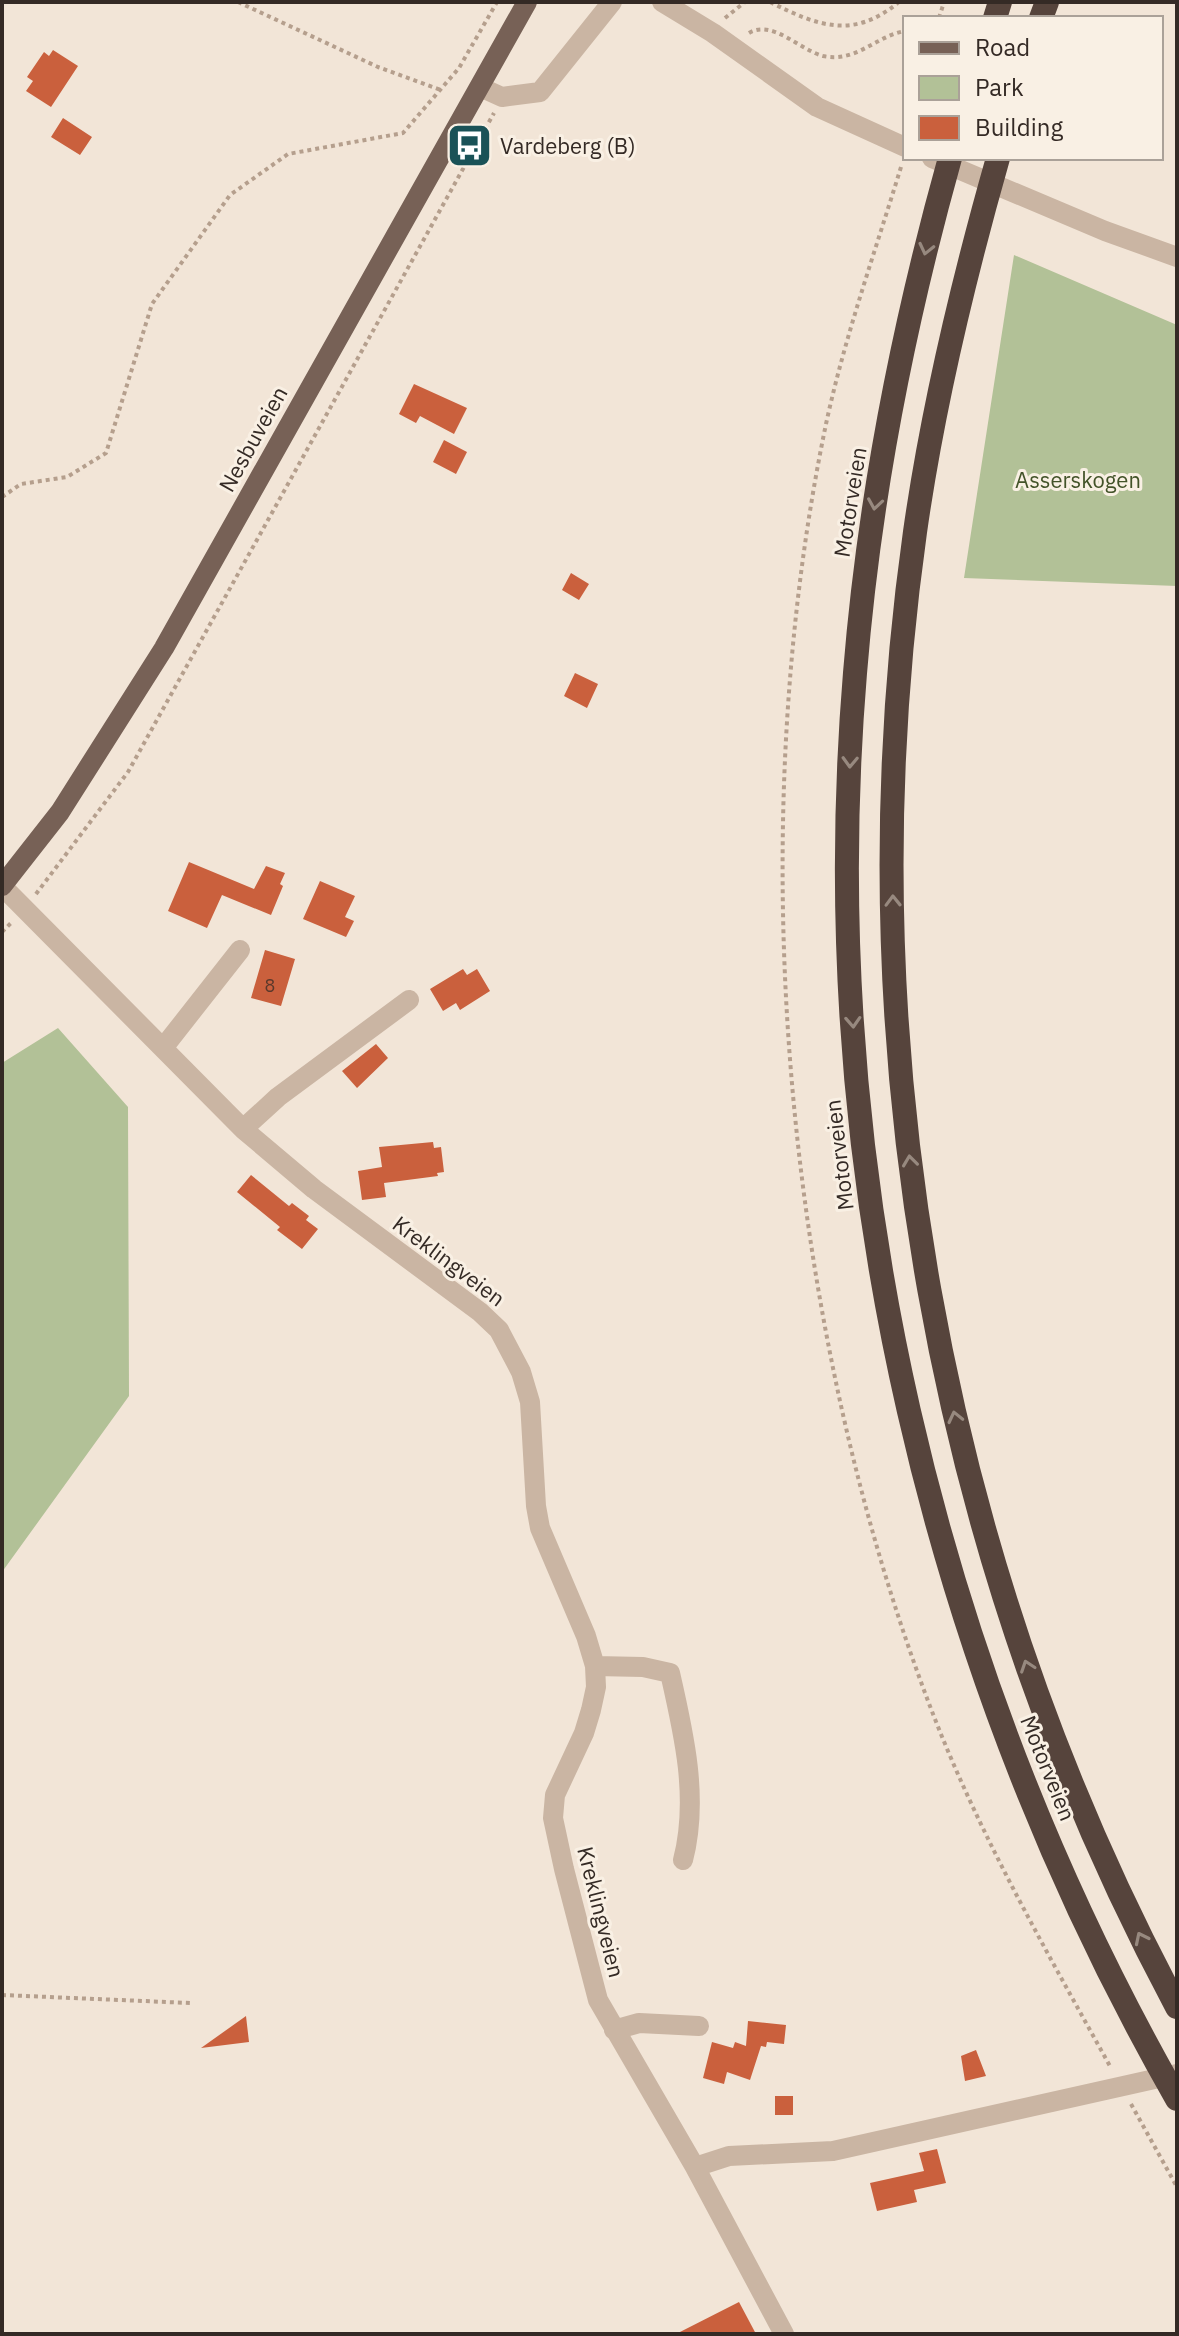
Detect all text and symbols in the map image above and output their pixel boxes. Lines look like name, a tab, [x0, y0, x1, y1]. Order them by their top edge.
legend	[903, 16, 1163, 160]
text: Road	[975, 31, 1030, 63]
text: Park	[975, 71, 1024, 103]
text: Building	[975, 111, 1063, 143]
bus stop icon: Vardeberg (B)	[445, 122, 493, 170]
place label: Vardeberg (B)	[500, 131, 636, 160]
one-way arrow	[918, 242, 935, 255]
street label: Nesbuveien	[212, 381, 293, 497]
street label: Motorveien	[826, 445, 873, 559]
park label: Asserskogen	[1015, 465, 1141, 494]
one-way arrow	[867, 497, 884, 511]
one-way arrow	[842, 756, 859, 769]
one-way arrow	[884, 894, 902, 907]
house number: 8	[265, 974, 275, 997]
one-way arrow	[844, 1016, 861, 1029]
street label: Motorveien	[817, 1098, 860, 1212]
one-way arrow	[902, 1154, 919, 1167]
street label: Kreklingveien	[387, 1209, 511, 1312]
one-way arrow	[947, 1410, 964, 1424]
one-way arrow	[1021, 1660, 1037, 1674]
street label: Motorveien	[1014, 1711, 1083, 1825]
street label: Kreklingveien	[571, 1843, 632, 1980]
one-way arrow	[1135, 1931, 1151, 1946]

